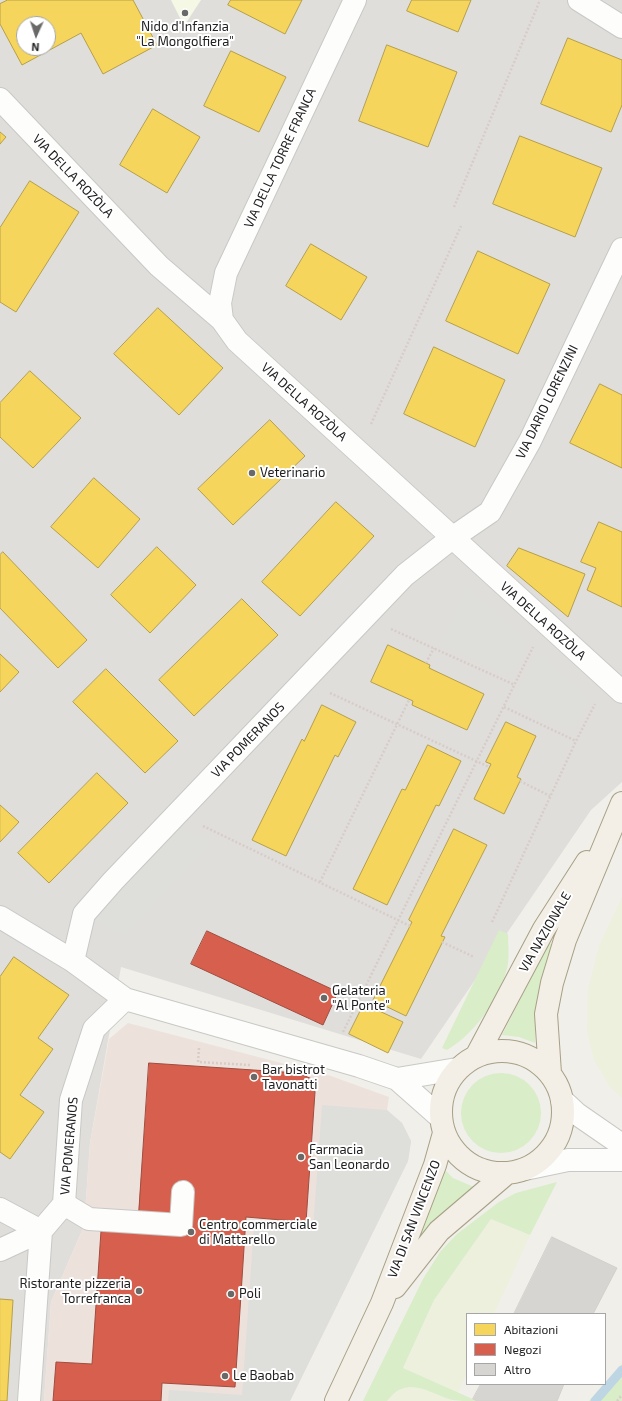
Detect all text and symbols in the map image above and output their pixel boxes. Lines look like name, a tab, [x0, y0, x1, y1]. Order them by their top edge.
marker: Nido d'Infanzia "La Mongolfiera"	[180, 8, 190, 18]
north arrow	[16, 16, 56, 56]
place label: Nido d'Infanzia "La Mongolfiera"	[136, 19, 234, 50]
text: N	[31, 41, 40, 54]
street label: VIA DELLA TORRE FRANCA	[241, 86, 319, 230]
street label: VIA DELLA ROZÒLA	[29, 131, 117, 221]
street label: VIA DARIO LORENZINI	[513, 342, 581, 462]
street label: VIA DELLA ROZÒLA	[258, 359, 350, 445]
place label: Veterinario	[260, 465, 325, 481]
marker: Veterinario	[247, 468, 257, 478]
street label: VIA DELLA ROZÒLA	[497, 578, 589, 664]
street label: VIA POMERANOS	[208, 699, 288, 781]
street label: VIA NAZIONALE	[516, 889, 574, 975]
place label: Gelateria "Al Ponte"	[332, 983, 390, 1014]
marker: Gelateria "Al Ponte"	[319, 993, 329, 1003]
place label: Bar bistrot Tavonatti	[262, 1062, 325, 1093]
marker: Bar bistrot Tavonatti	[249, 1072, 259, 1082]
street label: VIA POMERANOS	[57, 1096, 81, 1196]
place label: Farmacia San Leonardo	[309, 1142, 390, 1173]
marker: Farmacia San Leonardo	[296, 1152, 306, 1162]
street label: VIA DI SAN VINCENZO	[384, 1158, 444, 1280]
place label: Centro commerciale di Mattarello	[199, 1217, 317, 1248]
marker: Centro commerciale di Mattarello	[186, 1227, 196, 1237]
place label: Ristorante pizzeria Torrefranca	[19, 1276, 131, 1307]
marker: Ristorante pizzeria Torrefranca	[134, 1286, 144, 1296]
place label: Poli	[239, 1286, 261, 1302]
marker: Poli	[226, 1289, 236, 1299]
legend	[466, 1313, 606, 1385]
text: Abitazioni	[504, 1322, 558, 1336]
text: Negozi	[504, 1342, 541, 1356]
text: Altro	[504, 1362, 531, 1376]
place label: Le Baobab	[233, 1368, 294, 1384]
marker: Le Baobab	[220, 1371, 230, 1381]

